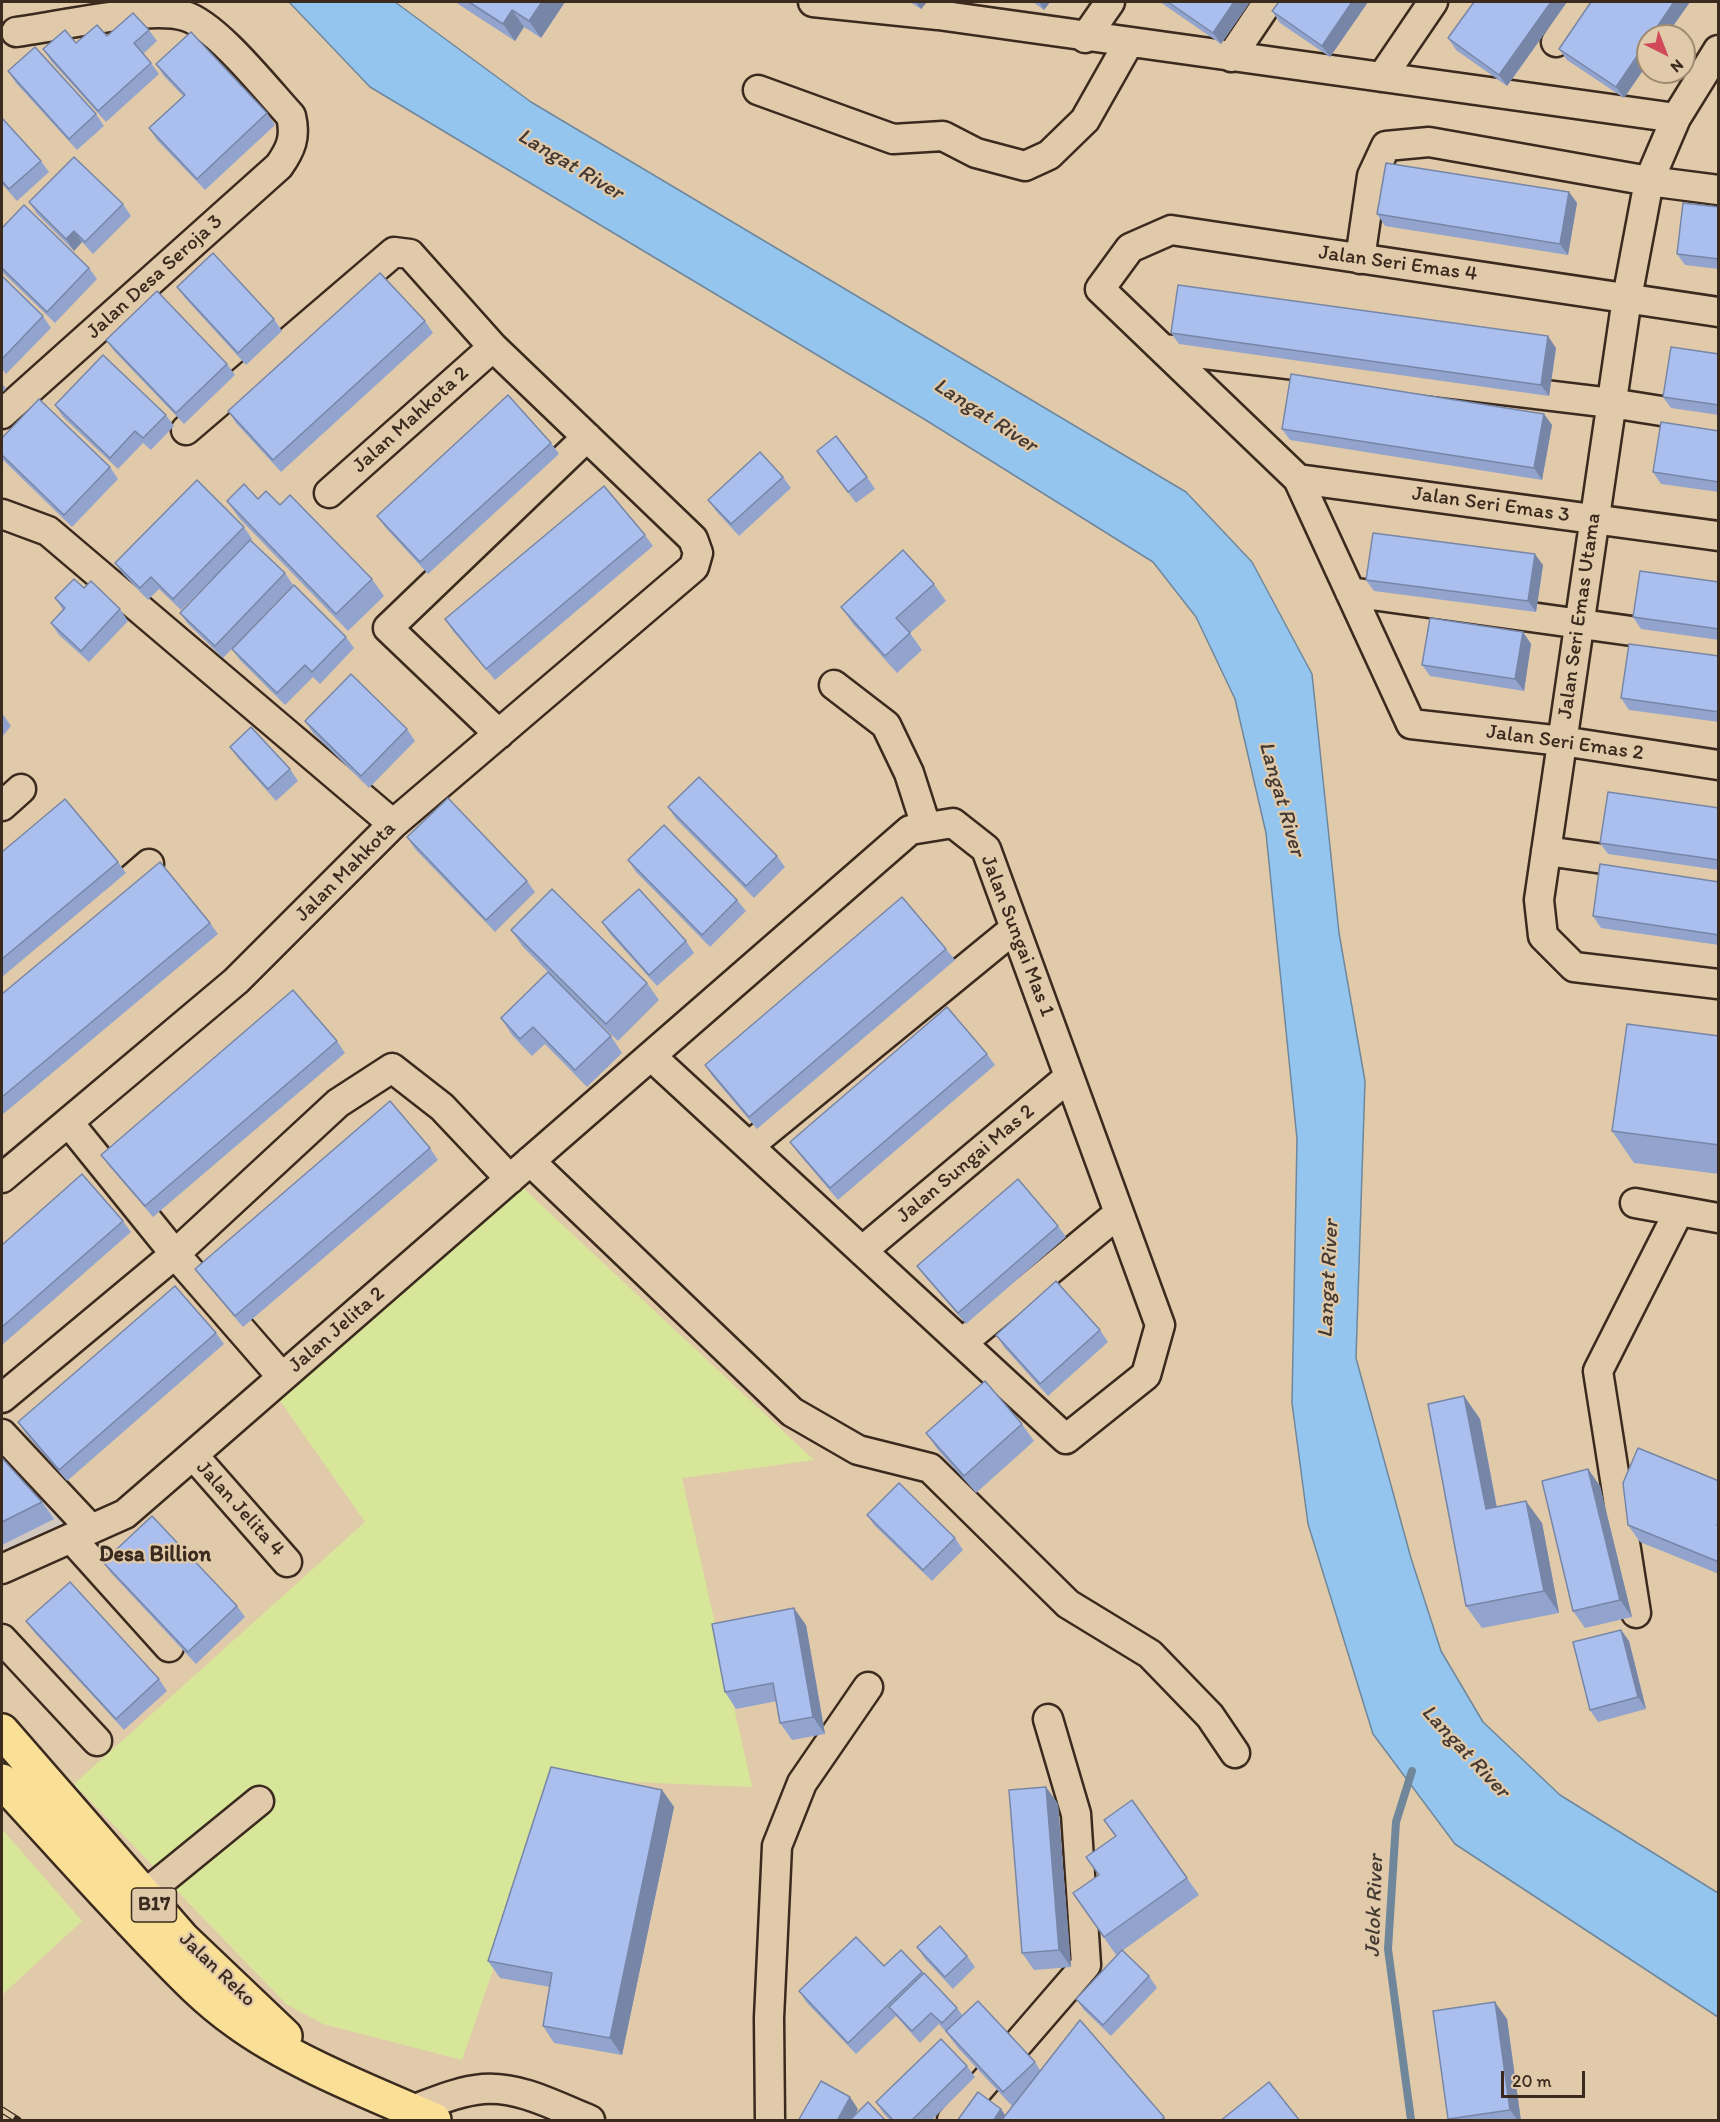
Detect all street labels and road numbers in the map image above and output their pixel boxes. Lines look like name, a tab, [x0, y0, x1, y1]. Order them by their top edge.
street label: Jalan Desa Seroja 3	[82, 209, 228, 345]
street label: Jalan Seri Emas 4	[1317, 240, 1479, 288]
street label: Jalan Mahkota 2	[348, 361, 474, 479]
street label: Jalan Seri Emas 3	[1411, 481, 1571, 529]
street label: Jalan Seri Emas Utama	[1553, 512, 1607, 720]
street label: Jalan Seri Emas 2	[1485, 719, 1645, 767]
street label: Jalan Mahkota	[290, 816, 402, 928]
street label: Jalan Sungai Mas 1	[975, 852, 1059, 1020]
street label: Jalan Sungai Mas 2	[892, 1099, 1040, 1229]
street label: Jalan Jelita 2	[284, 1281, 390, 1379]
street label: Jalan Jelita 4	[190, 1456, 290, 1562]
road number: B17	[132, 1888, 176, 1922]
street label: Jalan Reko	[173, 1927, 261, 2013]

